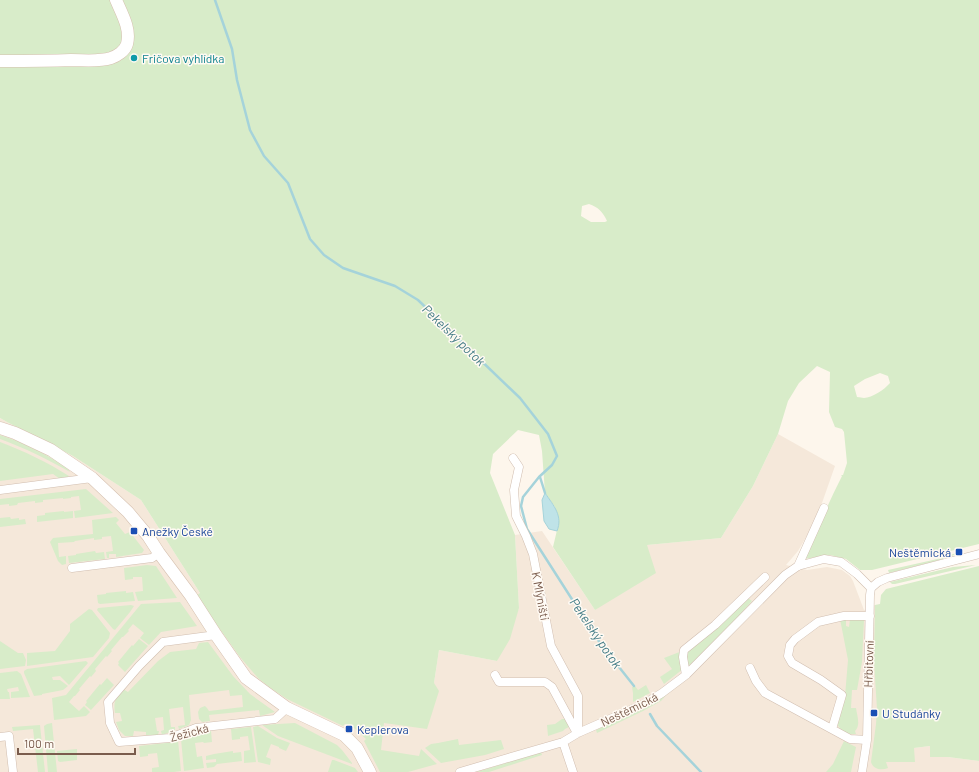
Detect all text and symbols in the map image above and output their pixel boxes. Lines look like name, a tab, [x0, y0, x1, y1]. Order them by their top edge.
place label: Fričova vyhlídka	[142, 51, 224, 65]
marker: Fričova vyhlídka	[129, 53, 139, 63]
water label: Pekelský potok	[419, 301, 489, 370]
place label: Anežky České	[142, 524, 213, 538]
marker: Anežky České	[129, 526, 139, 536]
place label: Neštěmická	[889, 545, 951, 559]
marker: Neštěmická	[954, 547, 964, 557]
street label: K Mlýništi	[529, 570, 553, 622]
water label: Pekelský potok	[567, 595, 626, 672]
street label: Hřbitovní	[860, 640, 876, 688]
street label: Neštěmická	[598, 689, 660, 729]
place label: U Studánky	[882, 706, 941, 720]
marker: U Studánky	[869, 708, 879, 718]
street label: Žežická	[168, 720, 210, 744]
place label: Keplerova	[357, 722, 409, 736]
marker: Keplerova	[344, 724, 354, 734]
scale bar	[18, 730, 135, 756]
text: 100 m	[24, 736, 54, 750]

